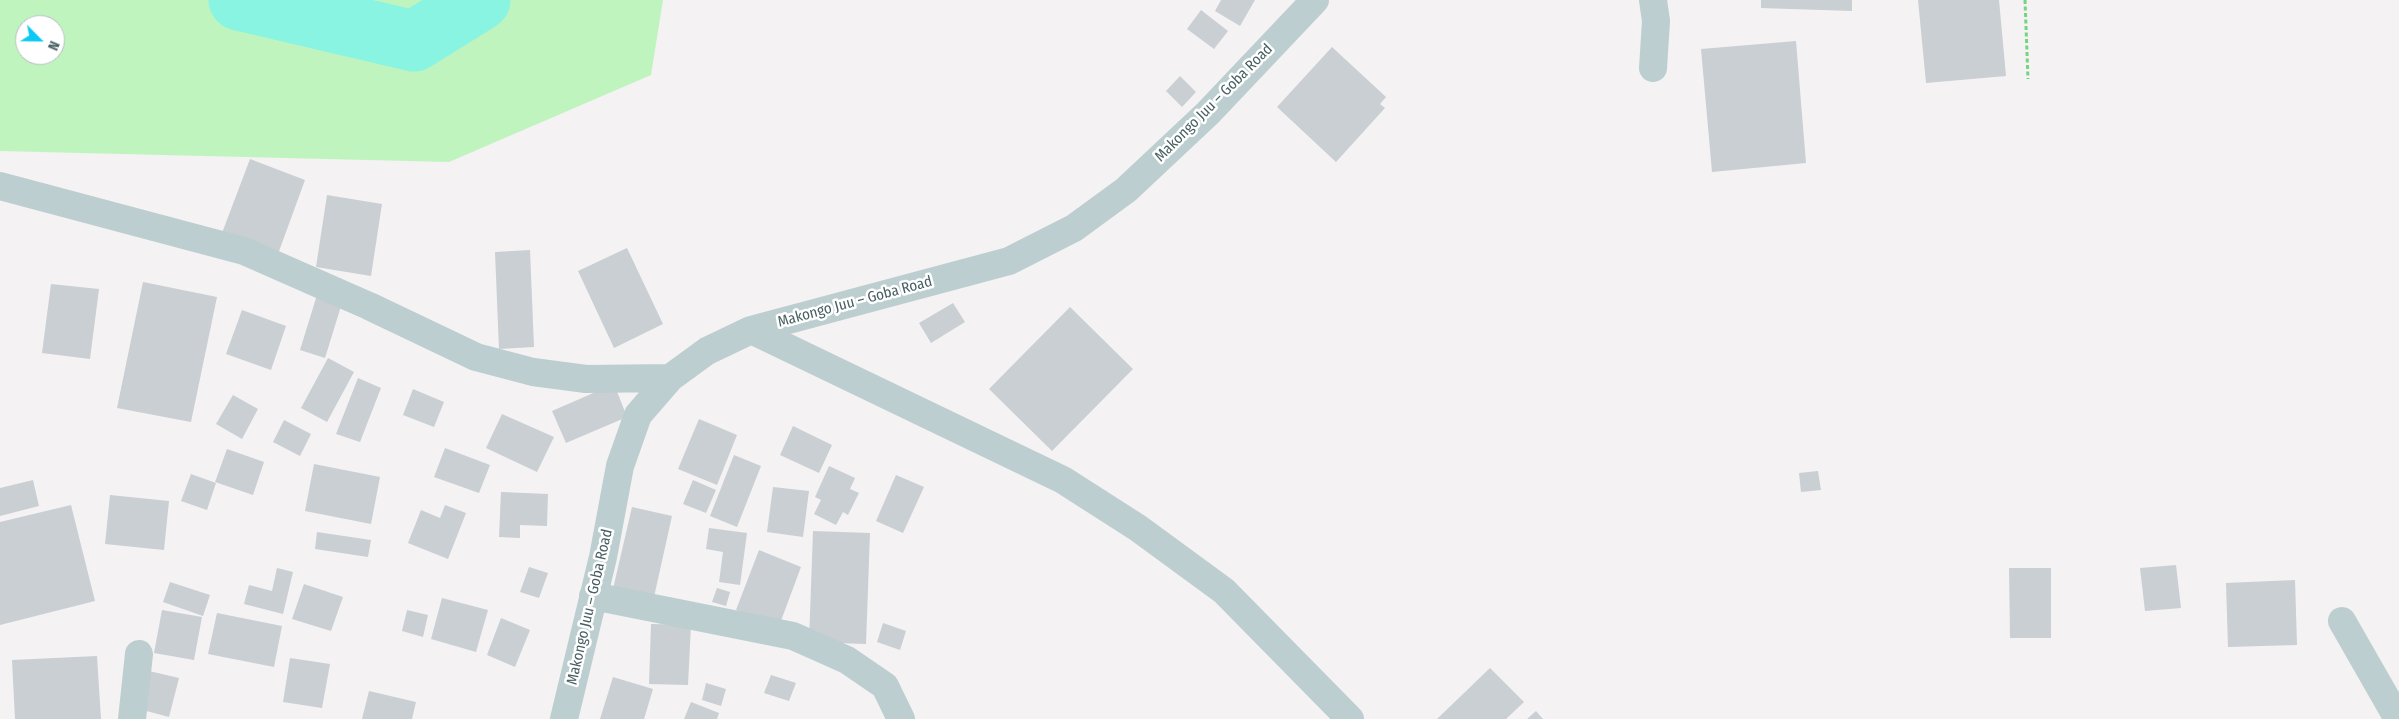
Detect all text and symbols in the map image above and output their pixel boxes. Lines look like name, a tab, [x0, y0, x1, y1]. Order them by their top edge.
north arrow	[15, 15, 65, 65]
text: N	[44, 38, 63, 53]
street label: Makongo Juu – Goba Road	[1151, 40, 1277, 166]
street label: Makongo Juu – Goba Road	[776, 273, 934, 331]
street label: Makongo Juu – Goba Road	[563, 527, 617, 687]

